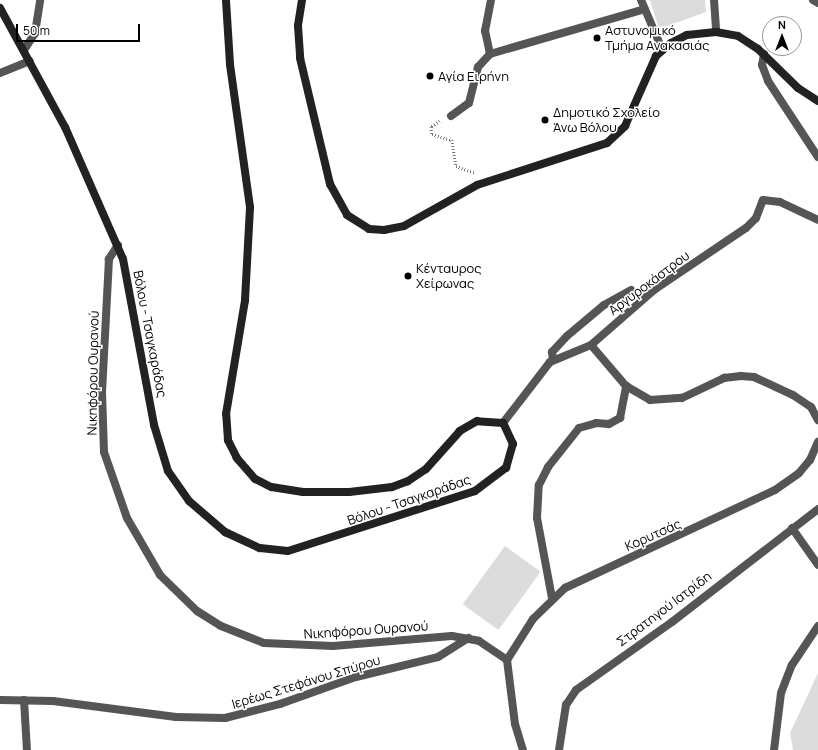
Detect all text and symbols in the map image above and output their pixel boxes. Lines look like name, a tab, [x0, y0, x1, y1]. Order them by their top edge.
scale bar	[18, 16, 142, 42]
north arrow	[762, 16, 802, 56]
text: N	[778, 17, 786, 32]
text: 50 m	[23, 22, 50, 39]
place label: Αστυνομικό Τμήμα Ανακασιάς	[605, 23, 709, 54]
marker: Αστυνομικό Τμήμα Ανακασιάς	[592, 33, 602, 43]
place label: Αγία Ειρήνη	[438, 68, 509, 84]
marker: Αγία Ειρήνη	[425, 71, 435, 81]
place label: Δημοτικό Σχολείο Άνω Βόλου	[553, 105, 660, 136]
marker: Δημοτικό Σχολείο Άνω Βόλου	[540, 115, 550, 125]
street label: Αργυροκάστρου	[606, 248, 692, 318]
place label: Κένταυρος Χείρωνας	[416, 261, 481, 292]
street label: Βόλου - Τσαγκαράδας	[130, 269, 170, 399]
marker: Κένταυρος Χείρωνας	[403, 271, 413, 281]
street label: Νικηφόρου Ουρανού	[84, 311, 102, 435]
street label: Βόλου - Τσαγκαράδας	[345, 472, 473, 528]
street label: Κορυτσάς	[623, 516, 683, 554]
street label: Στρατηγού Ιατρίδη	[614, 568, 714, 650]
street label: Νικηφόρου Ουρανού	[303, 618, 429, 642]
street label: Ιερέως Στεφάνου Σπύρου	[230, 652, 382, 712]

